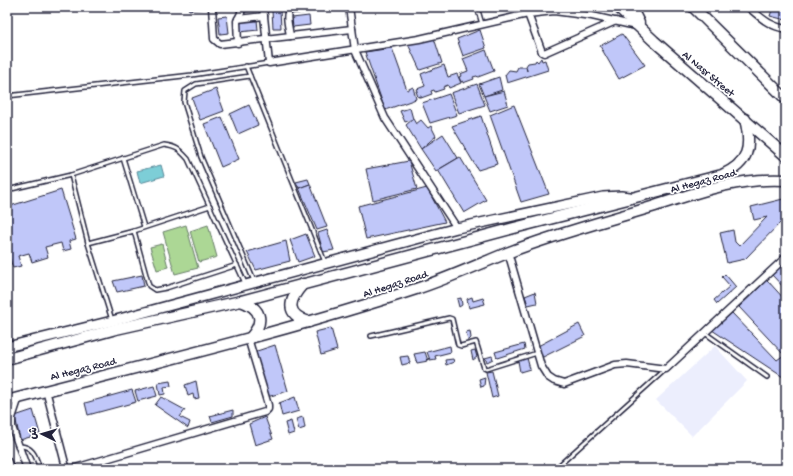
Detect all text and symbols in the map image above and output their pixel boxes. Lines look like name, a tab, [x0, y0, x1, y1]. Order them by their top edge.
street label: Al Nasr Street	[679, 49, 738, 101]
street label: Al Hegaz Road	[669, 167, 739, 196]
street label: Al Hegaz Road	[362, 268, 431, 301]
street label: Al Hegaz Road	[49, 356, 119, 384]
north arrow	[22, 414, 62, 454]
text: ش	[28, 427, 41, 440]

